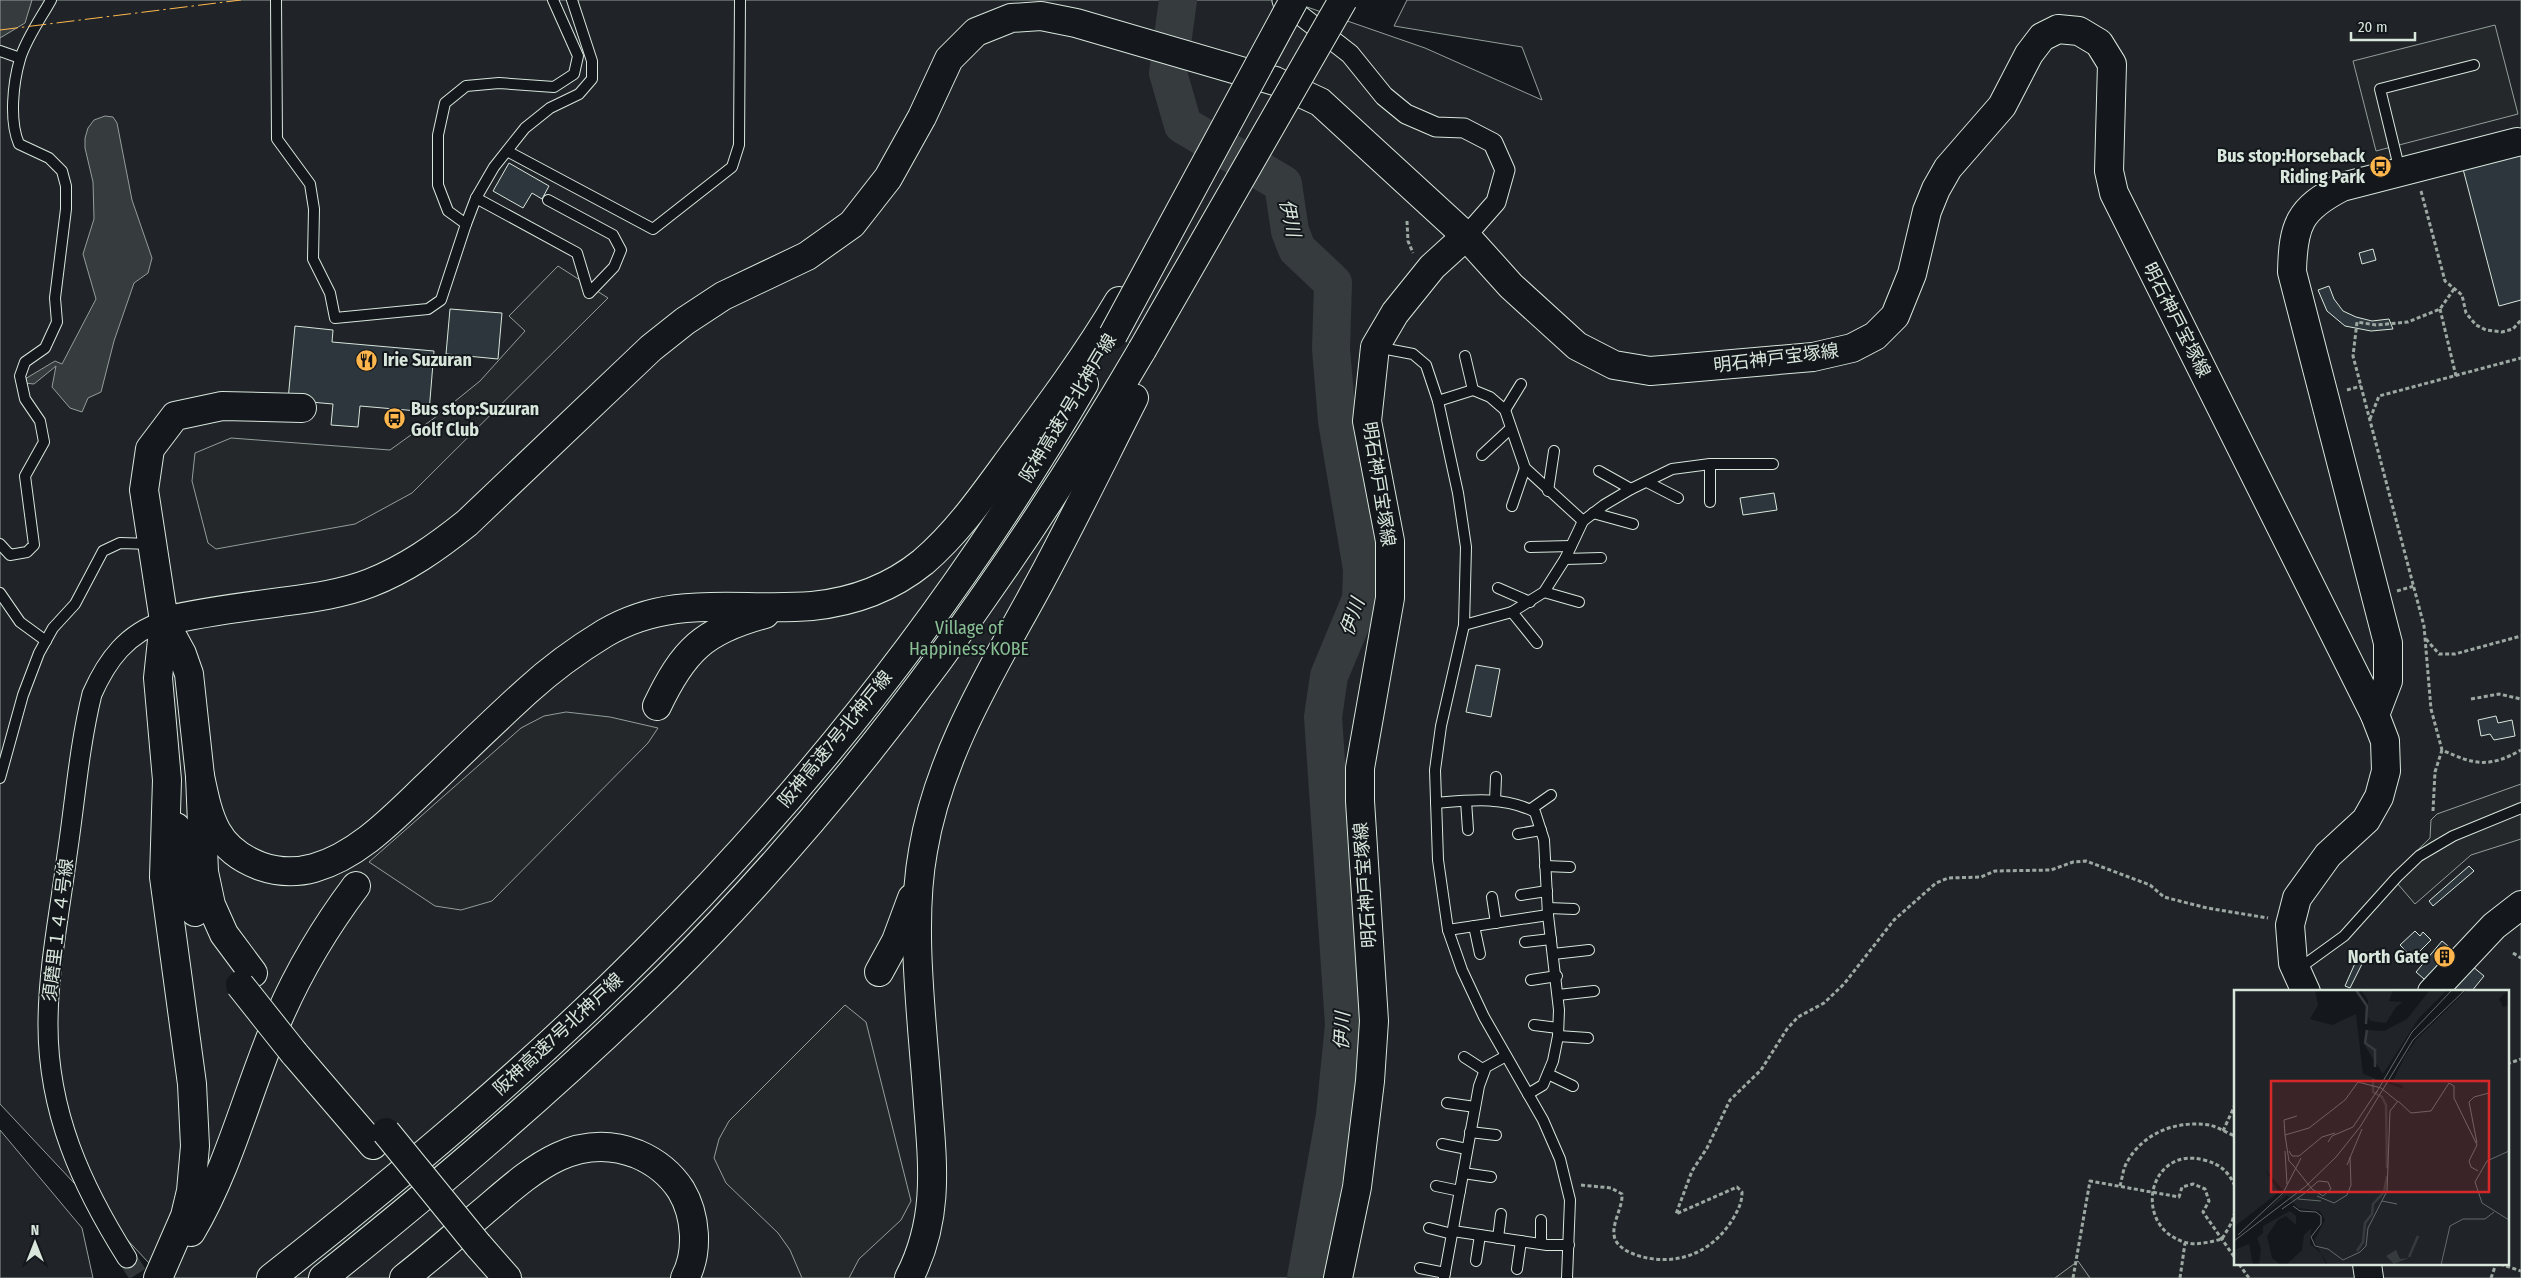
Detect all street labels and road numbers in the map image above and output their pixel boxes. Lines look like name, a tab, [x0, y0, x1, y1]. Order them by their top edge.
street label: 明石神戸宝塚線	[2139, 259, 2215, 381]
street label: 阪神高速7号北神戸線	[1015, 330, 1121, 486]
street label: 明石神戸宝塚線	[1712, 339, 1840, 377]
street label: 明石神戸宝塚線	[1358, 420, 1400, 548]
street label: 阪神高速7号北神戸線	[773, 666, 897, 812]
street label: 明石神戸宝塚線	[1350, 821, 1380, 949]
street label: 須磨里１４４号線	[38, 857, 78, 1003]
street label: 阪神高速7号北神戸線	[489, 968, 627, 1100]

